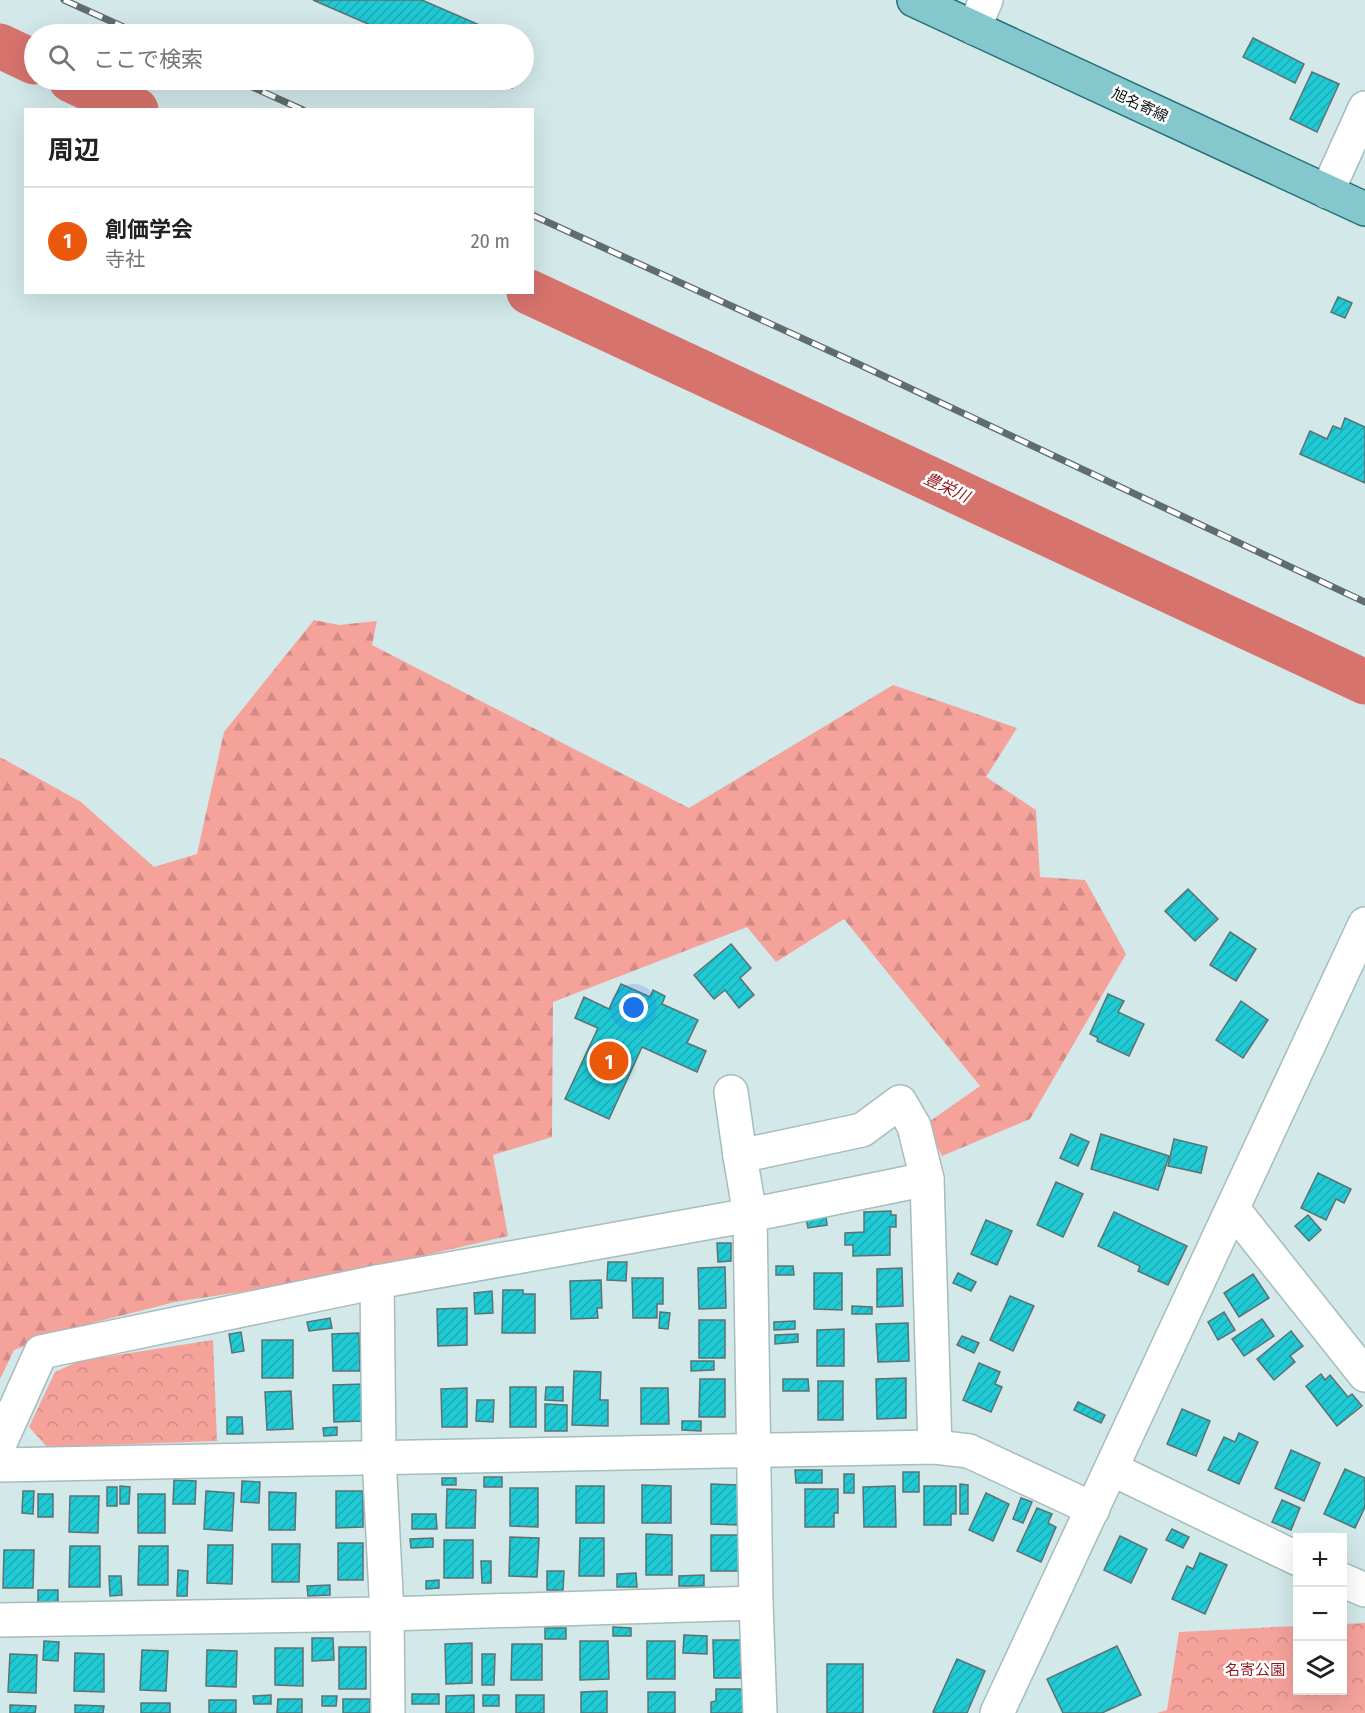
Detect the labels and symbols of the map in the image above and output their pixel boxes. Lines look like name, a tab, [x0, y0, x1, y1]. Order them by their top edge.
street label: 旭名寄線	[1109, 84, 1171, 126]
water label: 豊栄川	[921, 469, 974, 507]
your location	[619, 993, 648, 1022]
pin: 1	[590, 1038, 628, 1084]
park label: 名寄公園	[1225, 1661, 1285, 1679]

